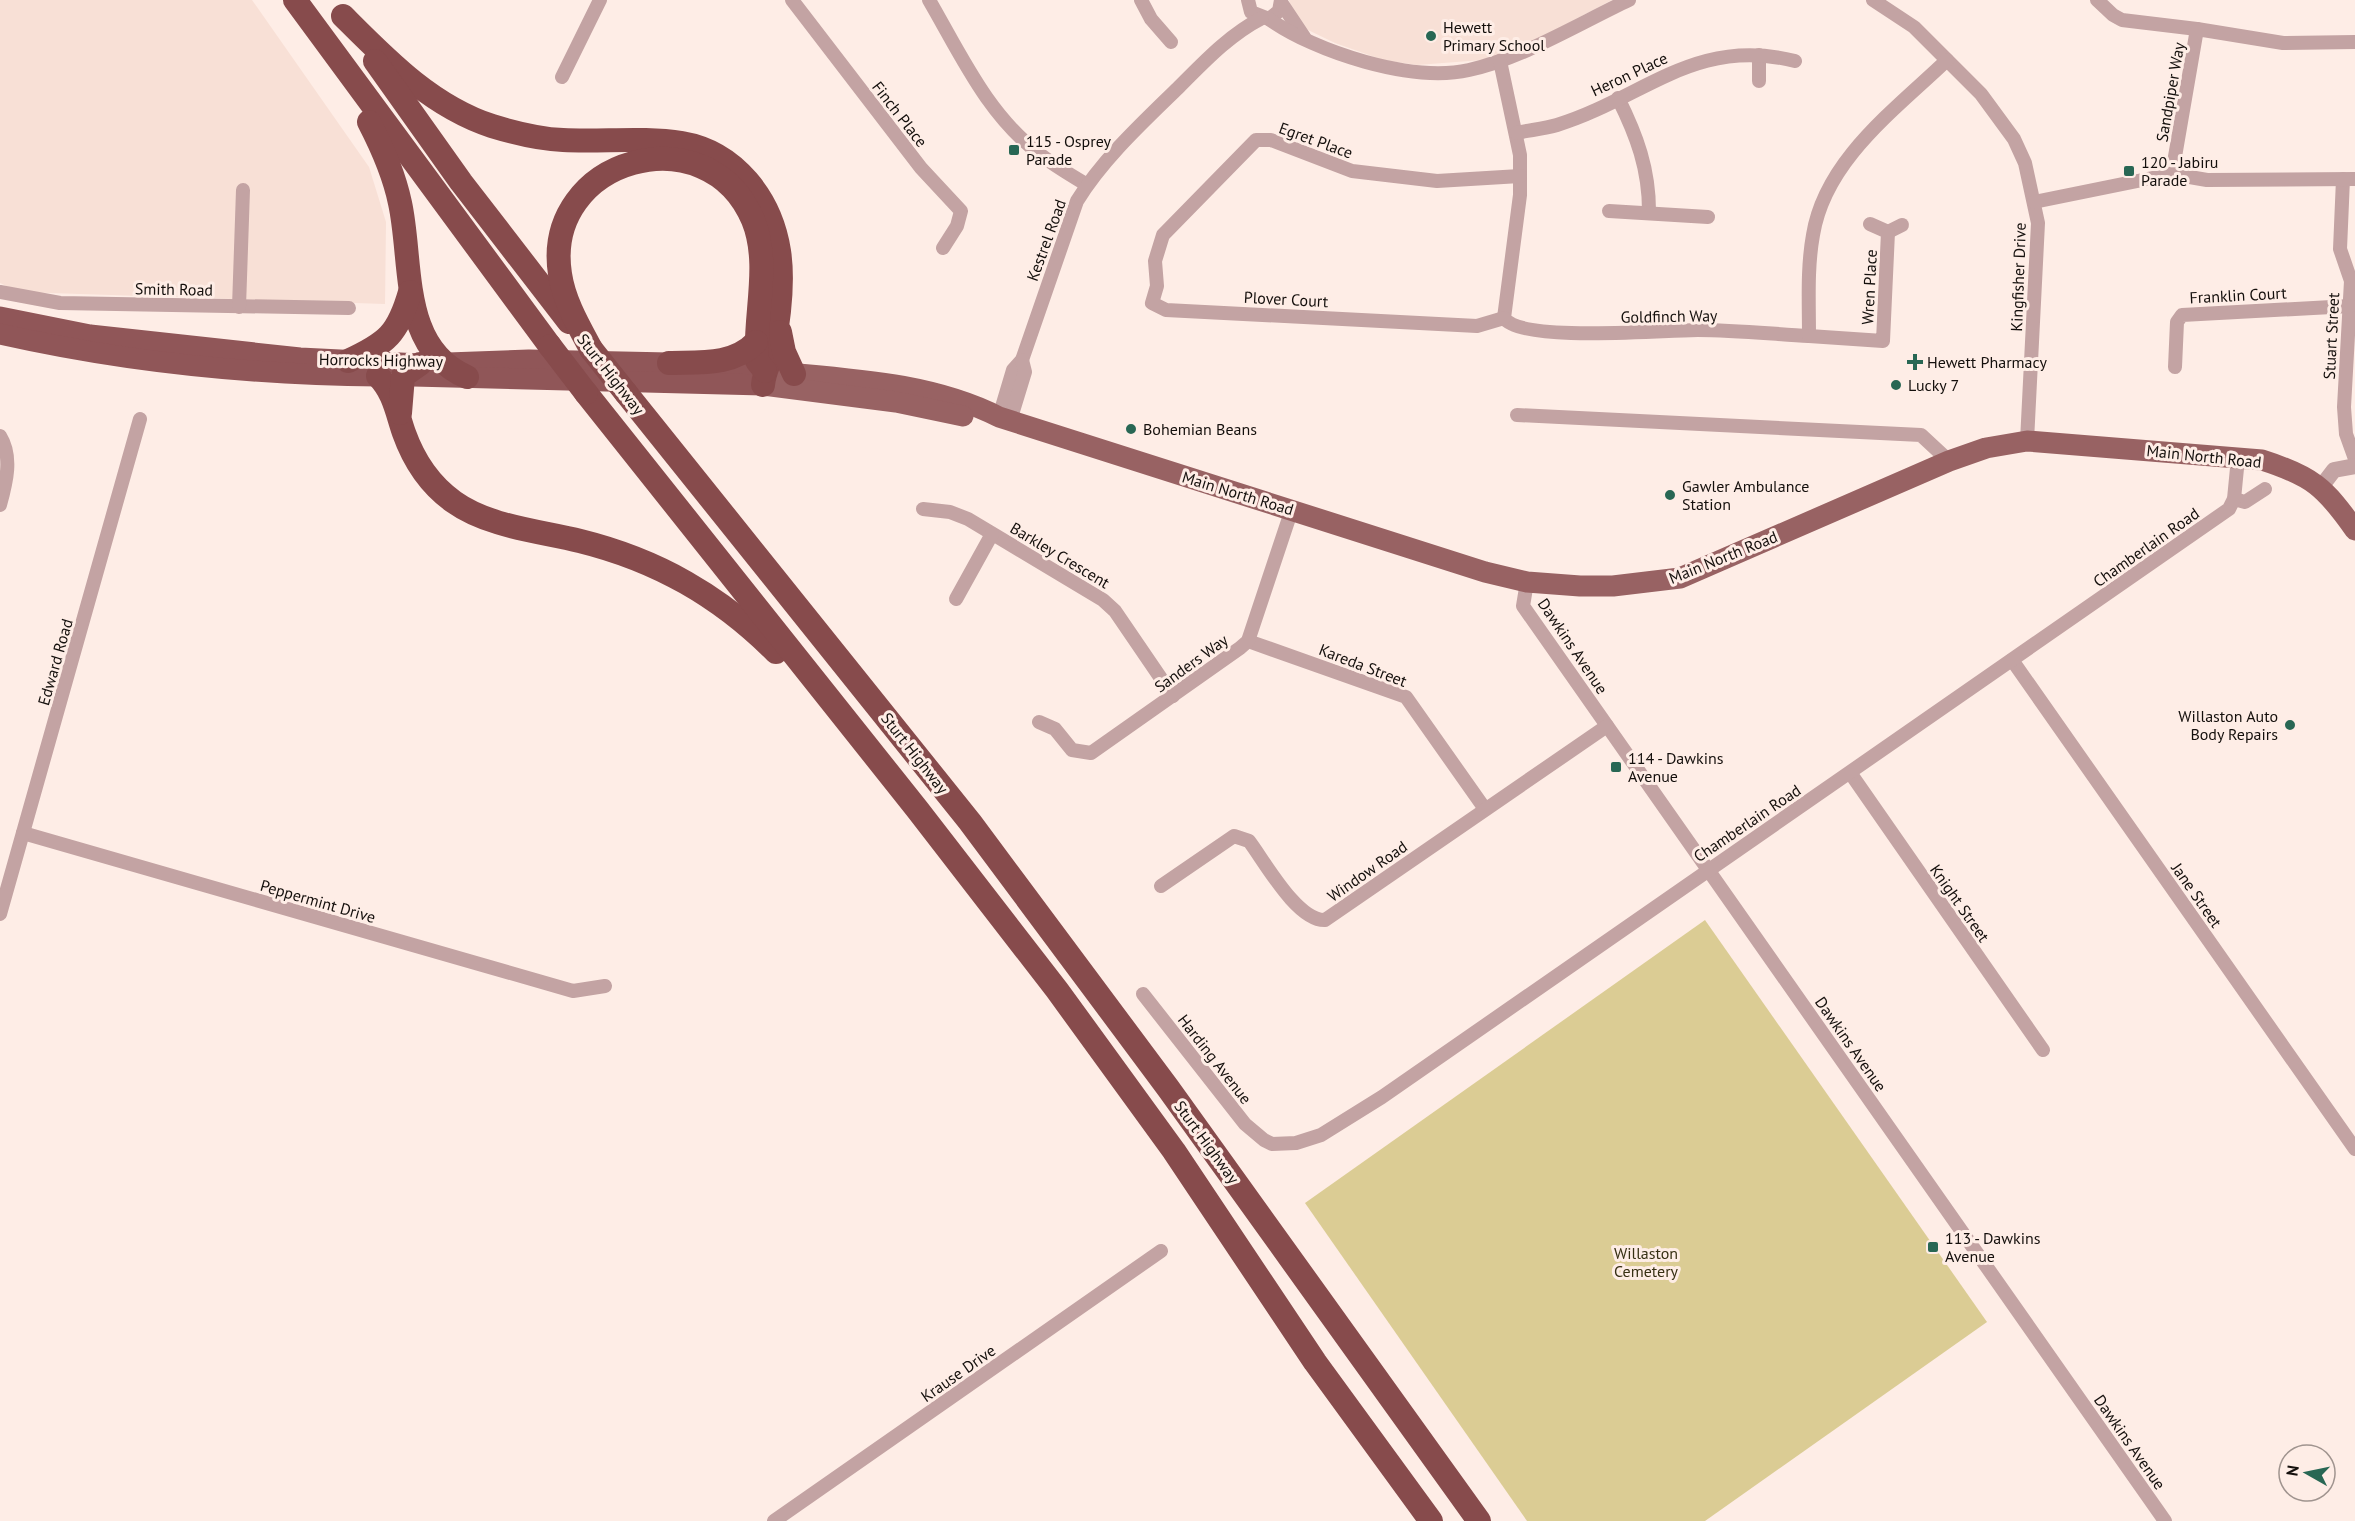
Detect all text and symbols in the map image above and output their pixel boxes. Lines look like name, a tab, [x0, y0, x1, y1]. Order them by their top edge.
place label: Hewett Primary School	[1443, 17, 1545, 55]
marker: Hewett Primary School	[1424, 29, 1438, 43]
street label: Sandpiper Way	[2151, 40, 2189, 143]
street label: Heron Place	[1587, 48, 1671, 100]
street label: Finch Place	[868, 77, 932, 151]
street label: Egret Place	[1276, 117, 1356, 163]
place label: 115 - Osprey Parade	[1026, 131, 1111, 169]
marker: 115 - Osprey Parade	[1007, 143, 1021, 157]
place label: 120 - Jabiru Parade	[2141, 152, 2219, 190]
marker: 120 - Jabiru Parade	[2122, 164, 2136, 178]
street label: Kestrel Road	[1022, 196, 1070, 284]
street label: Kingfisher Drive	[2006, 222, 2030, 332]
street label: Wren Place	[1857, 249, 1881, 325]
street label: Smith Road	[135, 278, 213, 300]
street label: Franklin Court	[2189, 282, 2288, 308]
street label: Plover Court	[1243, 287, 1329, 311]
street label: Stuart Street	[2319, 291, 2343, 380]
street label: Goldfinch Way	[1620, 305, 1718, 327]
street label: Sturt Highway	[573, 329, 649, 419]
street label: Horrocks Highway	[319, 349, 444, 371]
place label: Hewett Pharmacy	[1927, 352, 2048, 372]
marker: Hewett Pharmacy	[1908, 355, 1922, 369]
place label: Lucky 7	[1908, 375, 1959, 395]
marker: Lucky 7	[1889, 378, 1903, 392]
place label: Bohemian Beans	[1143, 419, 1257, 439]
marker: Bohemian Beans	[1124, 422, 1138, 436]
street label: Main North Road	[2146, 440, 2262, 472]
street label: Main North Road	[1180, 467, 1296, 519]
place label: Gawler Ambulance Station	[1682, 476, 1809, 514]
marker: Gawler Ambulance Station	[1663, 488, 1677, 502]
street label: Chamberlain Road	[2089, 503, 2203, 591]
street label: Barkley Crescent	[1007, 518, 1114, 593]
street label: Main North Road	[1666, 526, 1780, 588]
street label: Dawkins Avenue	[1534, 594, 1612, 698]
street label: Edward Road	[33, 616, 77, 708]
street label: Sanders Way	[1150, 629, 1232, 696]
street label: Kareda Street	[1316, 639, 1410, 691]
place label: Willaston Auto Body Repairs	[2178, 706, 2278, 744]
street label: Sturt Highway	[877, 708, 953, 798]
marker: Willaston Auto Body Repairs	[2283, 718, 2297, 732]
place label: 114 - Dawkins Avenue	[1628, 748, 1724, 786]
marker: 114 - Dawkins Avenue	[1609, 760, 1623, 774]
street label: Chamberlain Road	[1690, 780, 1804, 866]
street label: Window Road	[1323, 836, 1411, 906]
street label: Jane Street	[2167, 858, 2227, 932]
street label: Knight Street	[1926, 860, 1994, 946]
street label: Peppermint Drive	[258, 875, 378, 927]
street label: Dawkins Avenue	[1811, 993, 1891, 1095]
street label: Harding Avenue	[1174, 1010, 1256, 1108]
street label: Sturt Highway	[1170, 1097, 1244, 1188]
place label: 113 - Dawkins Avenue	[1945, 1228, 2041, 1266]
marker: 113 - Dawkins Avenue	[1926, 1240, 1940, 1254]
park label: Willaston Cemetery	[1614, 1243, 1679, 1281]
street label: Krause Drive	[917, 1340, 999, 1406]
street label: Dawkins Avenue	[2090, 1391, 2170, 1493]
north arrow	[2277, 1443, 2337, 1503]
text: N	[2281, 1464, 2303, 1477]

